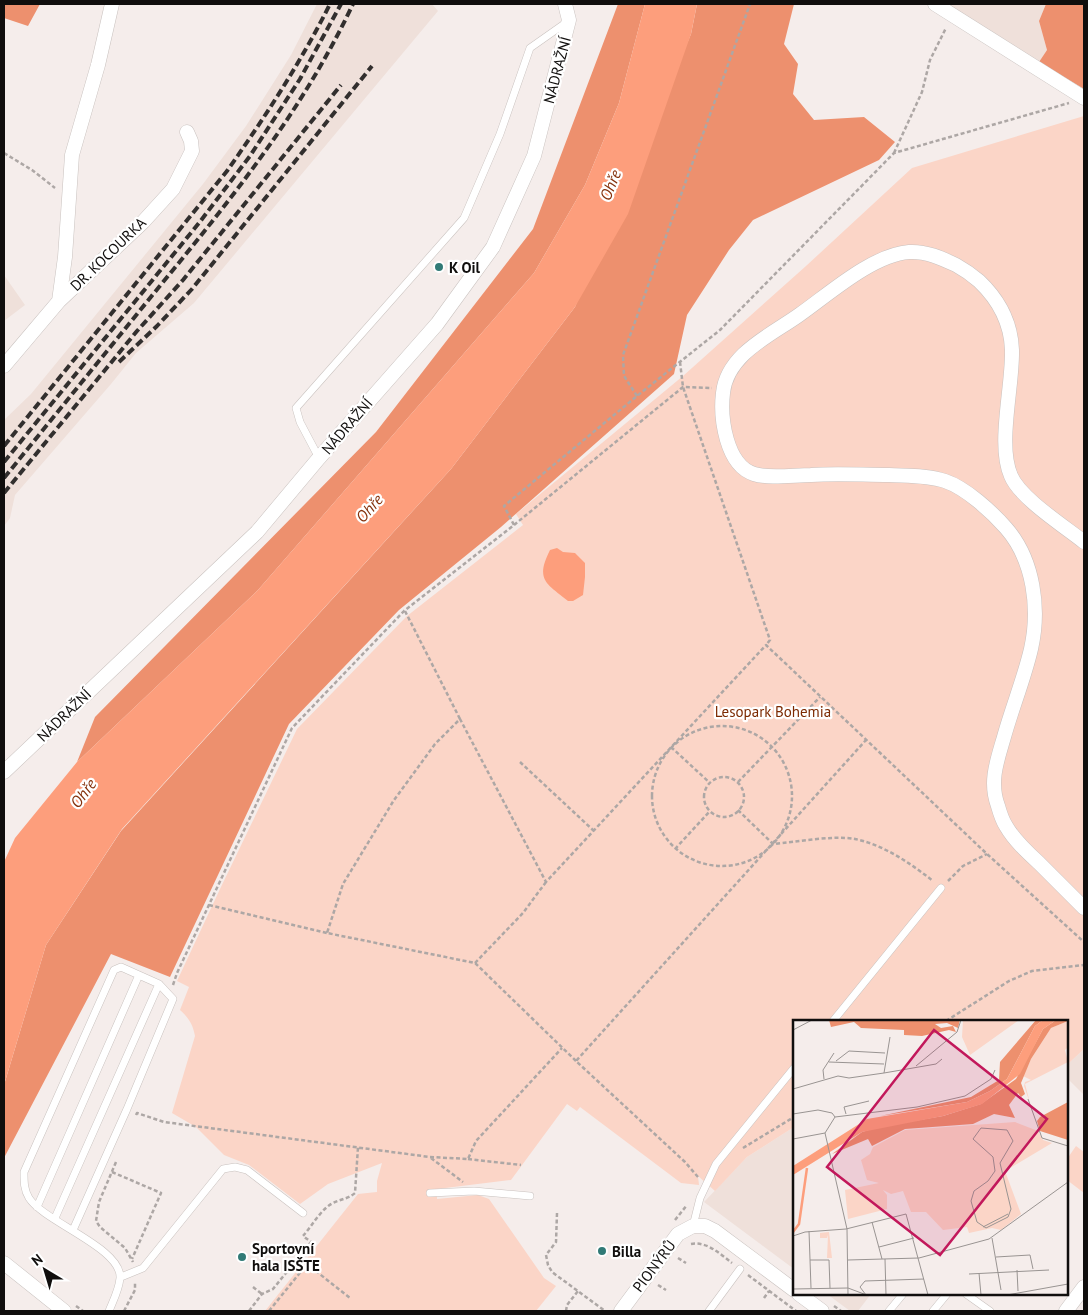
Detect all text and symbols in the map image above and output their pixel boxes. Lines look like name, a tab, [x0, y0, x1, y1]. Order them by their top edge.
street label: NÁDRAŽNÍ	[539, 34, 575, 106]
water label: Ohře	[595, 166, 625, 203]
street label: DR. KOCOURKA	[66, 213, 150, 295]
place label: K Oil	[449, 258, 481, 277]
marker: K Oil	[433, 261, 445, 273]
street label: NÁDRAŽNÍ	[317, 393, 377, 458]
water label: Ohře	[351, 489, 387, 526]
street label: NÁDRAŽNÍ	[33, 684, 96, 746]
park label: Lesopark Bohemia	[715, 702, 831, 721]
water label: Ohře	[66, 774, 101, 812]
inset map	[793, 1020, 1068, 1295]
street label: PIONÝRŮ	[628, 1236, 680, 1296]
place label: Sportovní hala ISŠTE	[252, 1239, 320, 1275]
place label: Billa	[612, 1242, 641, 1261]
north arrow	[20, 1245, 70, 1295]
marker: Billa	[596, 1245, 608, 1257]
text: N	[28, 1250, 46, 1270]
marker: Sportovní hala ISŠTE	[236, 1251, 248, 1263]

